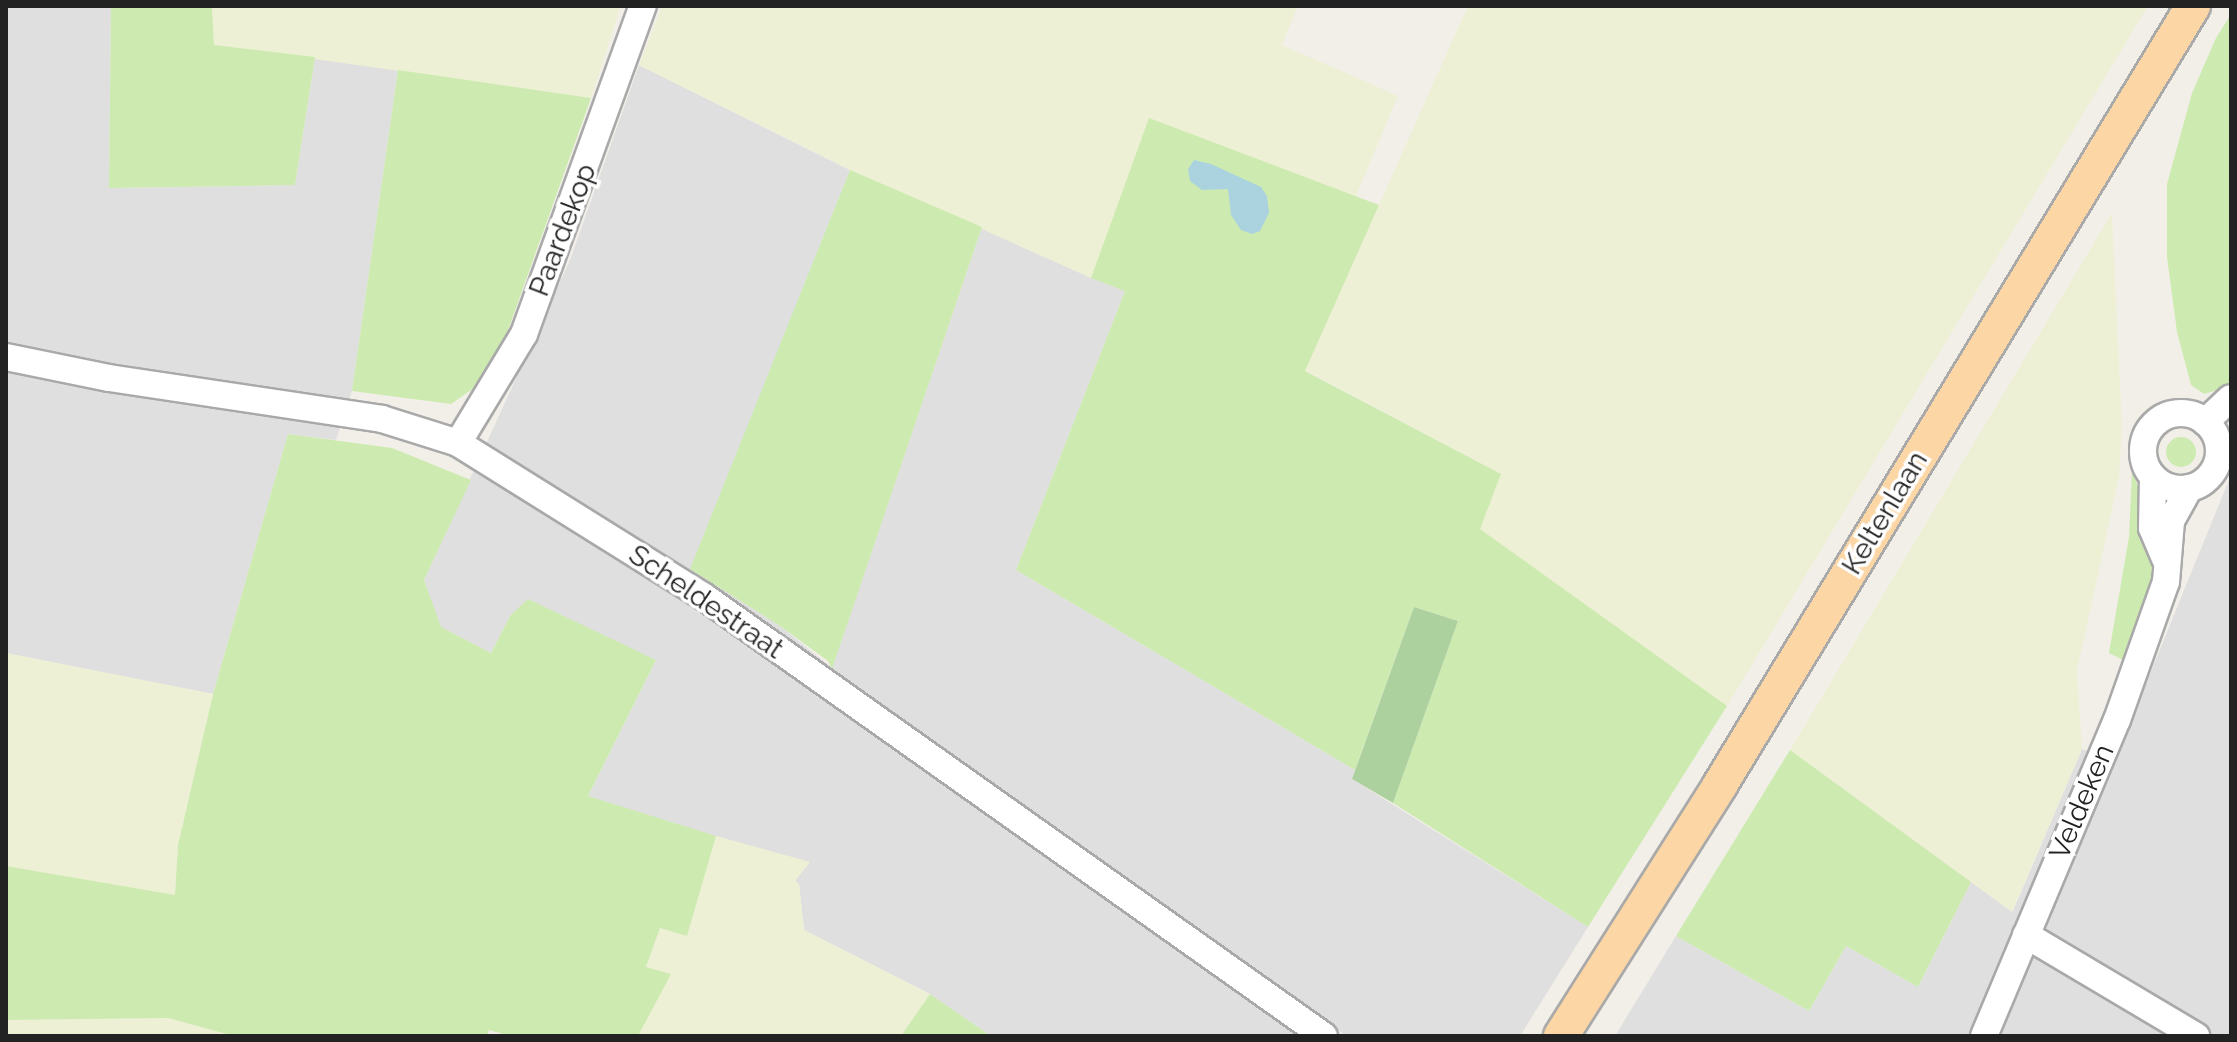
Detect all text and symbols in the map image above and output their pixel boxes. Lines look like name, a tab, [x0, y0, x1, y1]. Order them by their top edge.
street label: Paardekop	[522, 159, 604, 301]
street label: Keltenlaan	[1835, 445, 1935, 581]
street label: Scheldestraat	[622, 538, 790, 666]
street label: Veldeken	[2043, 739, 2121, 865]

